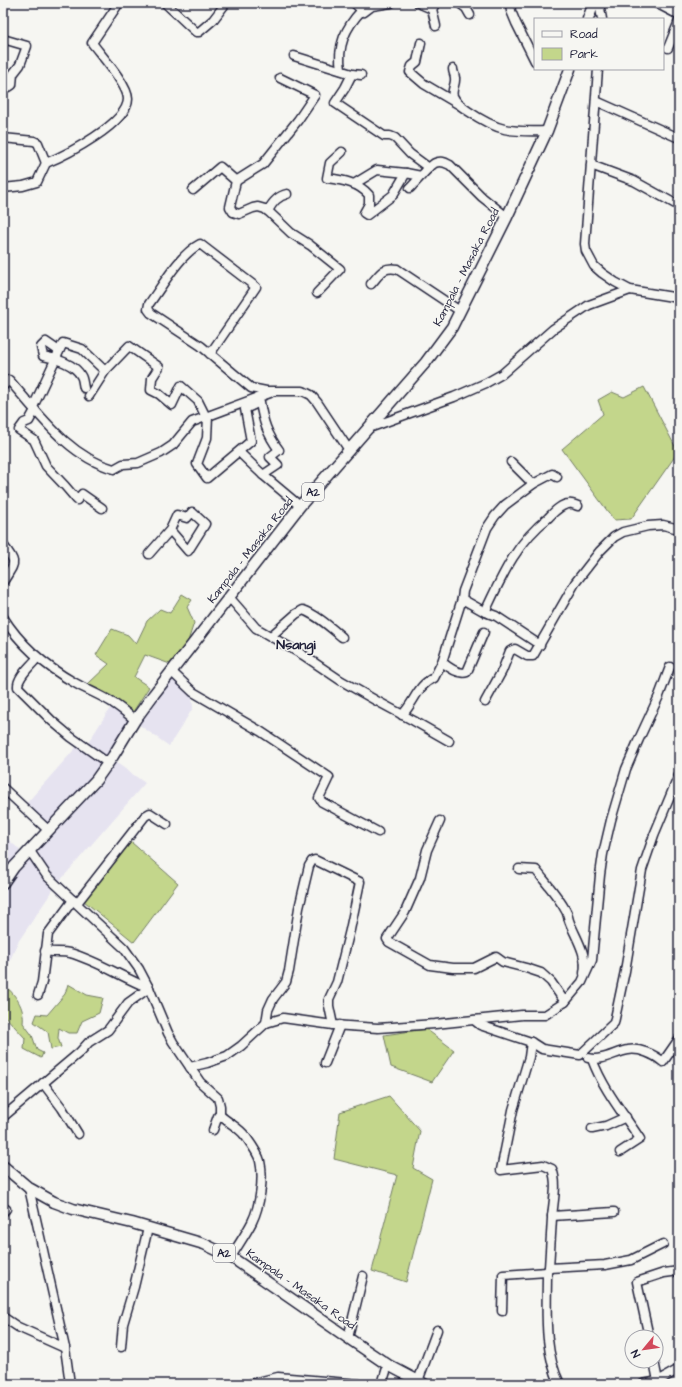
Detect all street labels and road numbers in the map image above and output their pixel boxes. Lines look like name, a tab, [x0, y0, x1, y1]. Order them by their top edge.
street label: Kampala - Masaka Road	[429, 205, 504, 329]
road number: A2	[302, 483, 324, 501]
street label: Kampala - Masaka Road	[203, 494, 297, 607]
road number: A2	[213, 1244, 235, 1262]
street label: Kampala - Masaka Road	[242, 1245, 359, 1334]

